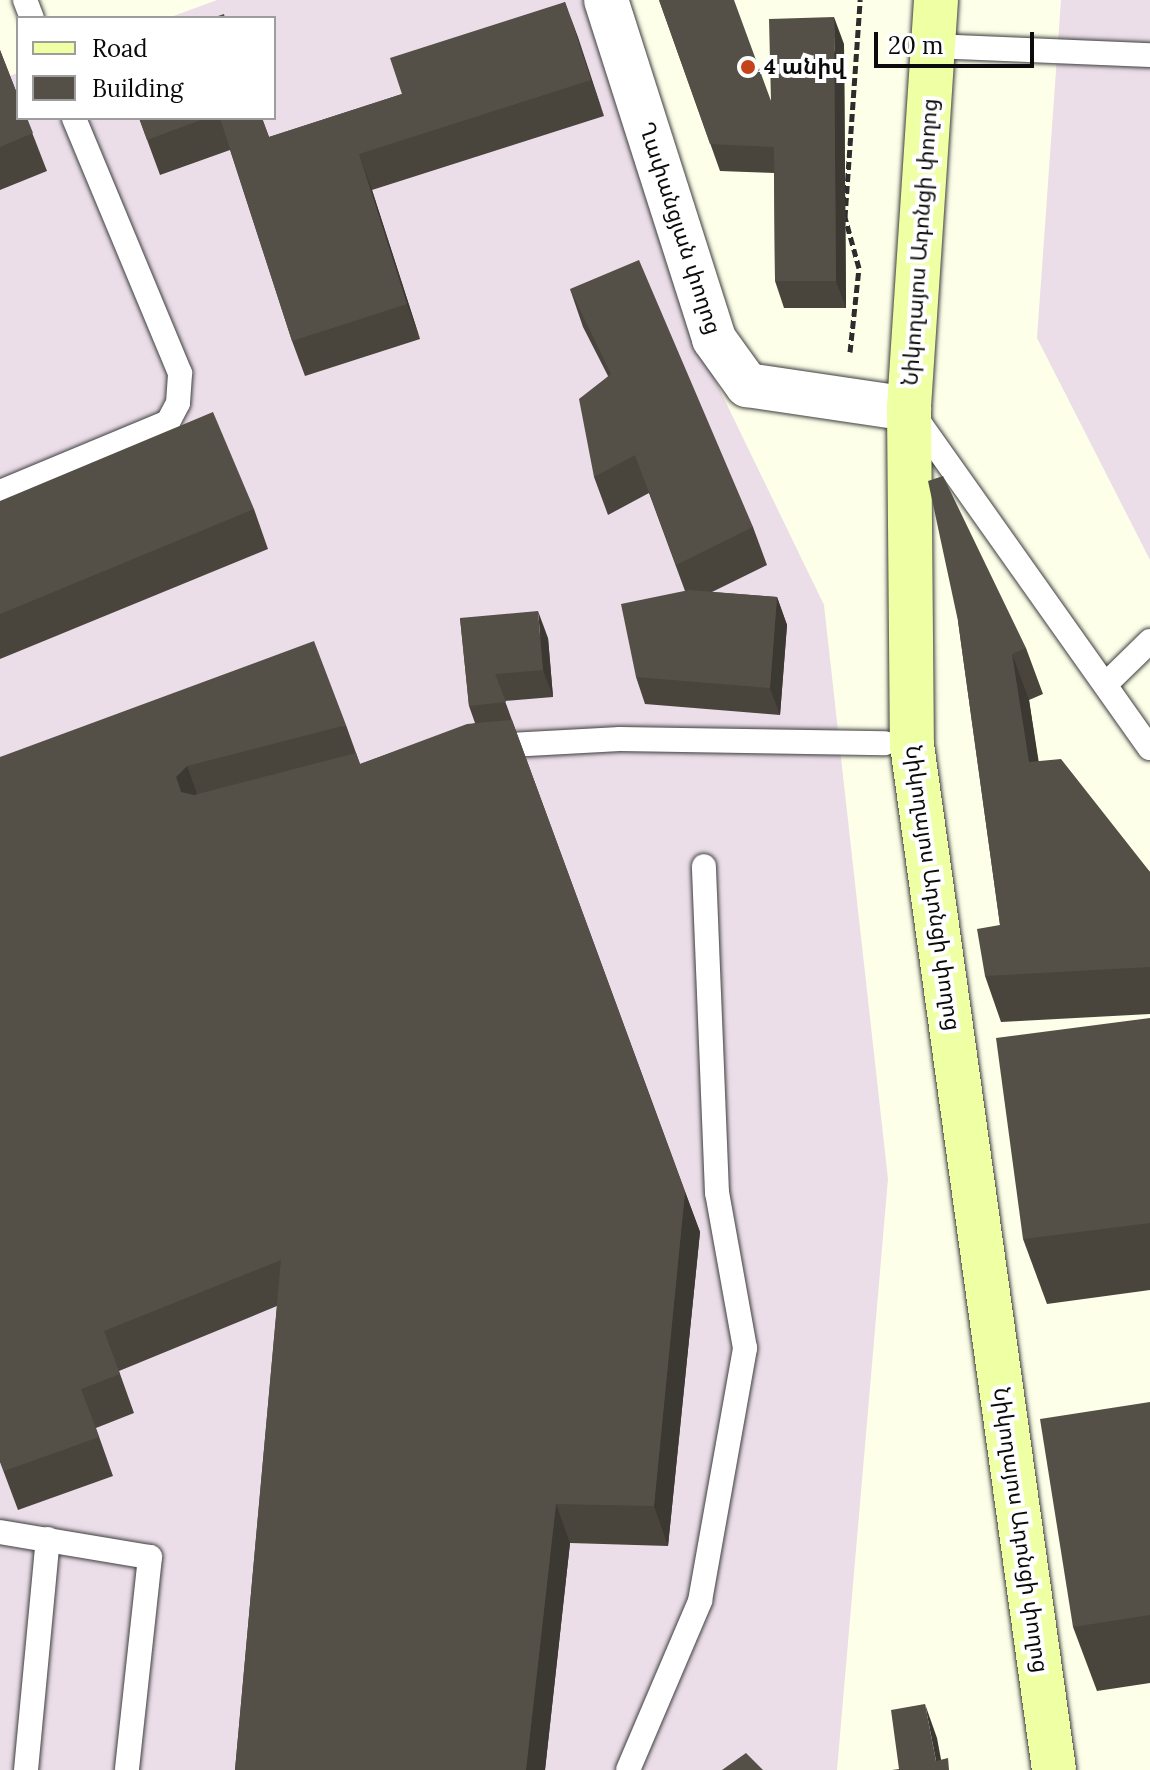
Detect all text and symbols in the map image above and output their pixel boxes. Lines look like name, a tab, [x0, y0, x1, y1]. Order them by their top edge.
legend	[16, 16, 276, 120]
scale bar	[878, 16, 1038, 66]
text: 20 m	[888, 30, 944, 61]
text: Road	[92, 33, 148, 64]
place label: 4 անիվ	[764, 54, 846, 80]
marker: 4 անիվ	[739, 58, 757, 76]
text: Building	[92, 73, 183, 104]
street label: Նիկողայոս Ադոնցի փողոց	[897, 97, 943, 387]
street label: Ղափանցյան փողոց	[633, 118, 727, 338]
street label: Նիկողայոս Ադոնցի փողոց	[900, 744, 966, 1032]
street label: Նիկողայոս Ադոնցի փողոց	[988, 1386, 1054, 1674]

